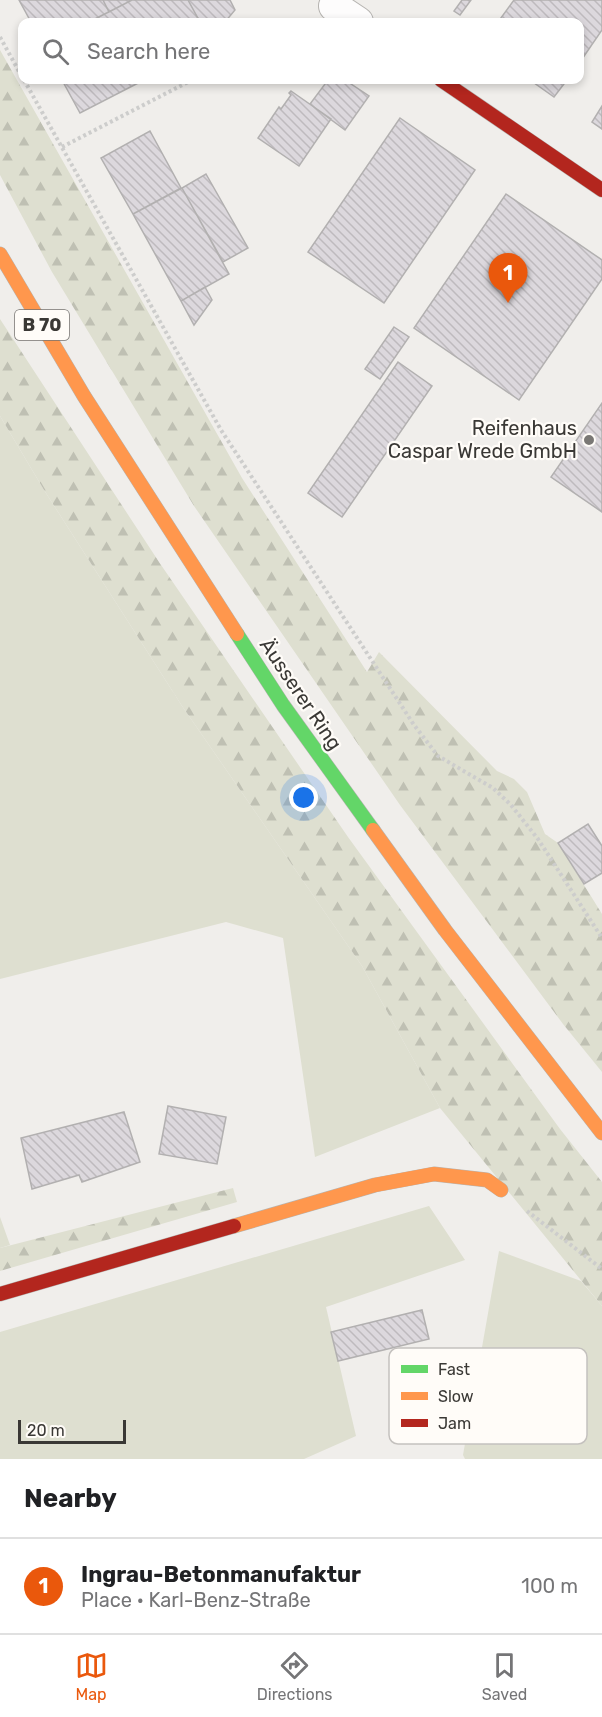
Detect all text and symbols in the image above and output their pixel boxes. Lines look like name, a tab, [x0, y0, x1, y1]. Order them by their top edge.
search box	[18, 18, 584, 84]
icon: search	[39, 35, 72, 68]
text: Search here	[87, 38, 210, 65]
pin: 1	[488, 254, 528, 303]
road number: B 70	[15, 310, 69, 340]
place label: Reifenhaus Caspar Wrede GmbH	[388, 416, 577, 463]
marker: Reifenhaus Caspar Wrede GmbH	[582, 433, 596, 447]
street label: Äusserer Ring	[255, 634, 347, 754]
your location	[289, 783, 318, 812]
legend	[389, 1348, 587, 1444]
text: Fast	[438, 1360, 470, 1379]
text: Slow	[438, 1387, 474, 1406]
text: Jam	[438, 1414, 471, 1433]
scale bar	[18, 1417, 126, 1444]
text: 20 m	[27, 1421, 65, 1440]
text: Nearby	[24, 1483, 117, 1514]
text: Ingrau-Betonmanufaktur	[81, 1561, 361, 1588]
text: 1	[39, 1574, 48, 1598]
text: 100 m	[521, 1574, 578, 1598]
text: Place · Karl-Benz-Straße	[81, 1588, 311, 1612]
tab: Map	[75, 1649, 108, 1704]
tab: Directions	[257, 1649, 333, 1704]
tab: Saved	[482, 1649, 527, 1704]

